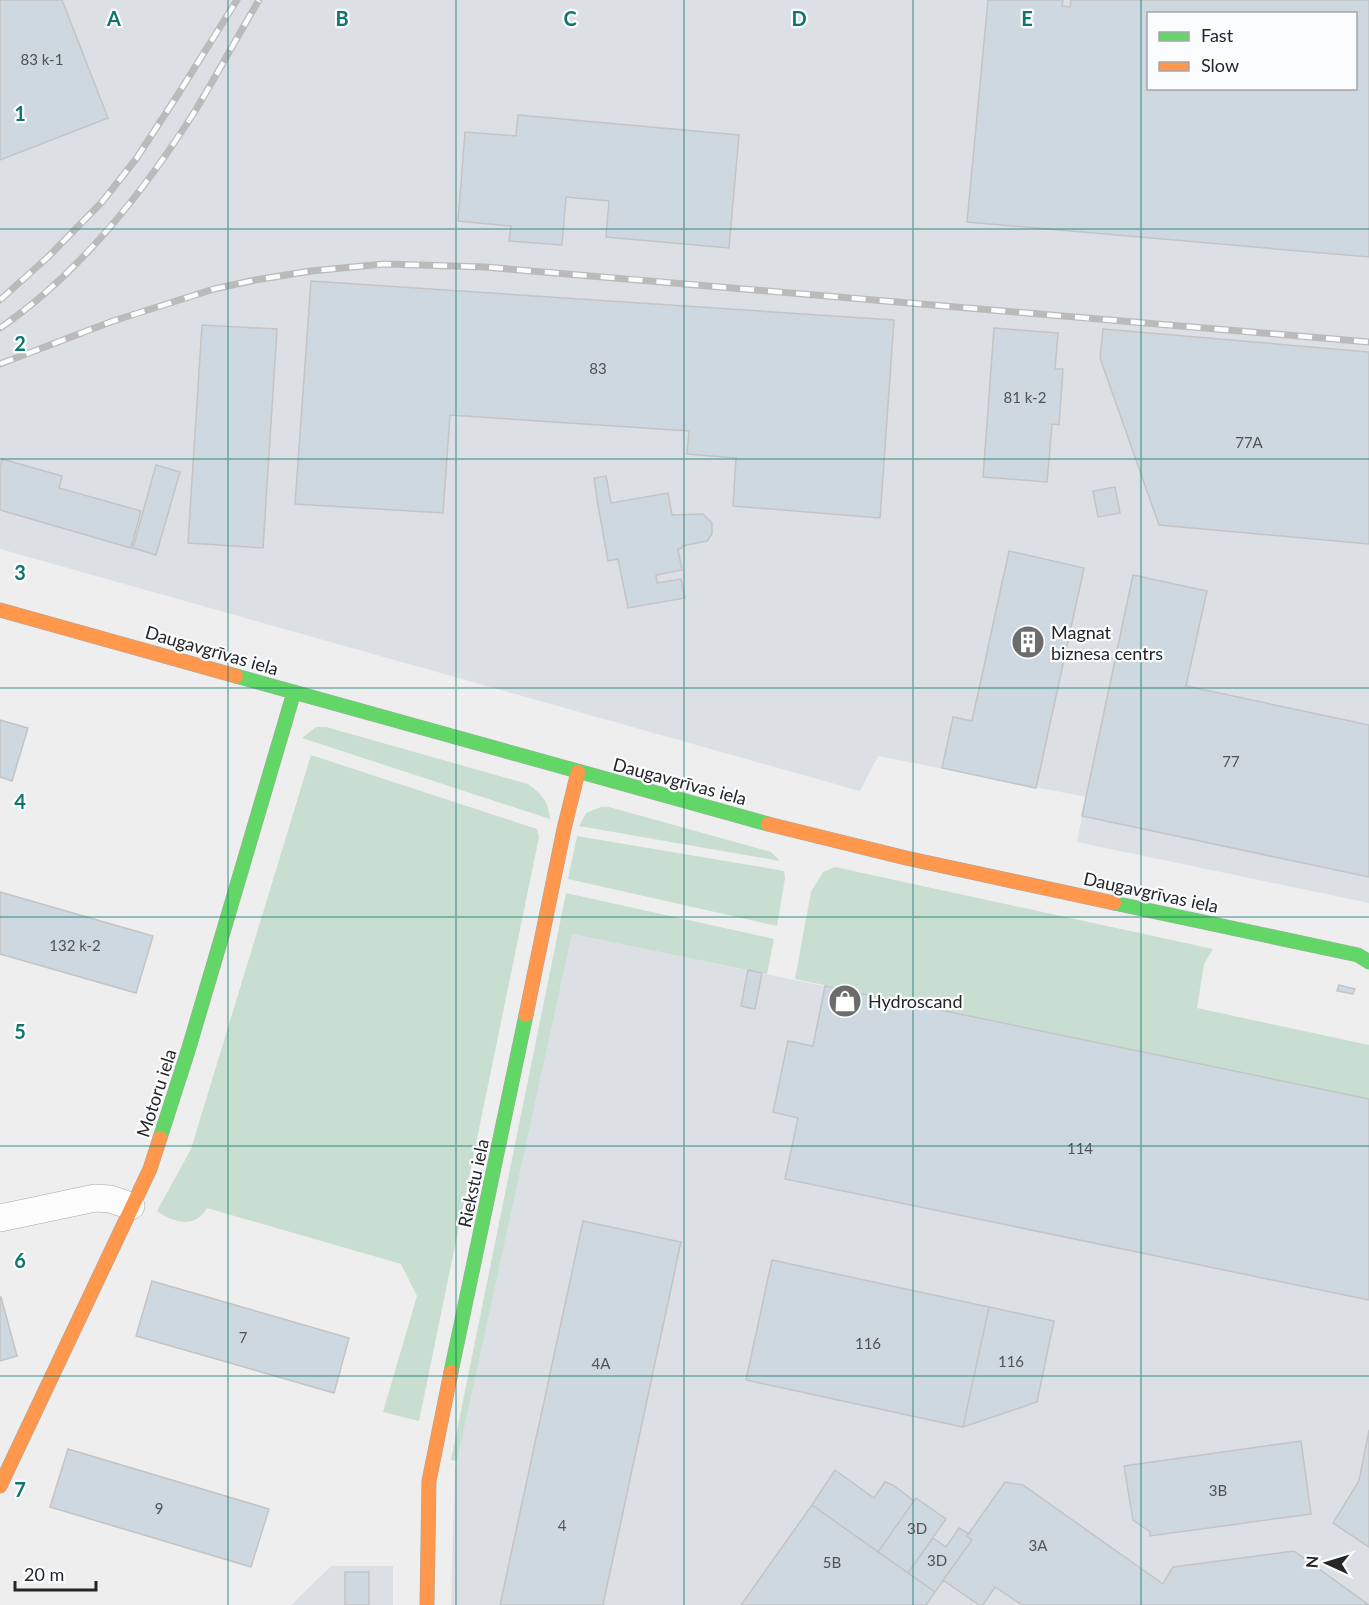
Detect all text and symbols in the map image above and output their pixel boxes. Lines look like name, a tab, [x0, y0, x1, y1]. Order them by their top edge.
text: A	[106, 6, 121, 30]
text: B	[335, 6, 349, 30]
text: C	[563, 6, 577, 30]
text: D	[791, 6, 807, 30]
text: E	[1021, 6, 1033, 30]
legend	[1147, 12, 1357, 90]
text: Fast	[1201, 24, 1234, 46]
house number: 83 k-1	[21, 50, 63, 68]
text: Slow	[1201, 54, 1239, 76]
text: 1	[14, 101, 26, 125]
text: 2	[14, 331, 26, 355]
house number: 83	[589, 359, 607, 377]
house number: 81 k-2	[1004, 388, 1046, 406]
house number: 77A	[1235, 433, 1264, 451]
text: 3	[14, 560, 26, 584]
street label: Daugavgrīvas iela	[143, 620, 281, 680]
place label: Magnat biznesa centrs	[1051, 621, 1163, 664]
building icon: Magnat biznesa centrs	[1010, 624, 1046, 660]
house number: 77	[1222, 752, 1240, 770]
street label: Daugavgrīvas iela	[611, 753, 749, 809]
text: 4	[14, 789, 26, 813]
street label: Daugavgrīvas iela	[1082, 867, 1220, 917]
house number: 132 k-2	[49, 936, 101, 954]
shop icon: Hydroscand	[827, 983, 863, 1019]
place label: Hydroscand	[868, 990, 963, 1012]
text: 5	[14, 1019, 26, 1043]
street label: Motoru iela	[131, 1046, 181, 1140]
street label: Riekstu iela	[453, 1137, 493, 1229]
house number: 114	[1067, 1139, 1093, 1157]
text: 6	[14, 1248, 26, 1272]
house number: 7	[239, 1328, 248, 1346]
house number: 116	[855, 1334, 881, 1352]
house number: 116	[998, 1352, 1024, 1370]
house number: 4A	[592, 1354, 611, 1372]
text: 7	[14, 1477, 26, 1501]
house number: 3B	[1209, 1481, 1227, 1499]
house number: 9	[155, 1499, 163, 1517]
house number: 4	[558, 1516, 567, 1534]
house number: 3D	[907, 1519, 927, 1537]
north arrow	[1297, 1533, 1357, 1593]
house number: 3A	[1029, 1536, 1048, 1554]
house number: 3D	[927, 1551, 947, 1569]
house number: 5B	[823, 1553, 841, 1571]
scale bar	[15, 1554, 96, 1592]
text: N	[1302, 1555, 1321, 1569]
text: 20 m	[24, 1563, 64, 1585]

